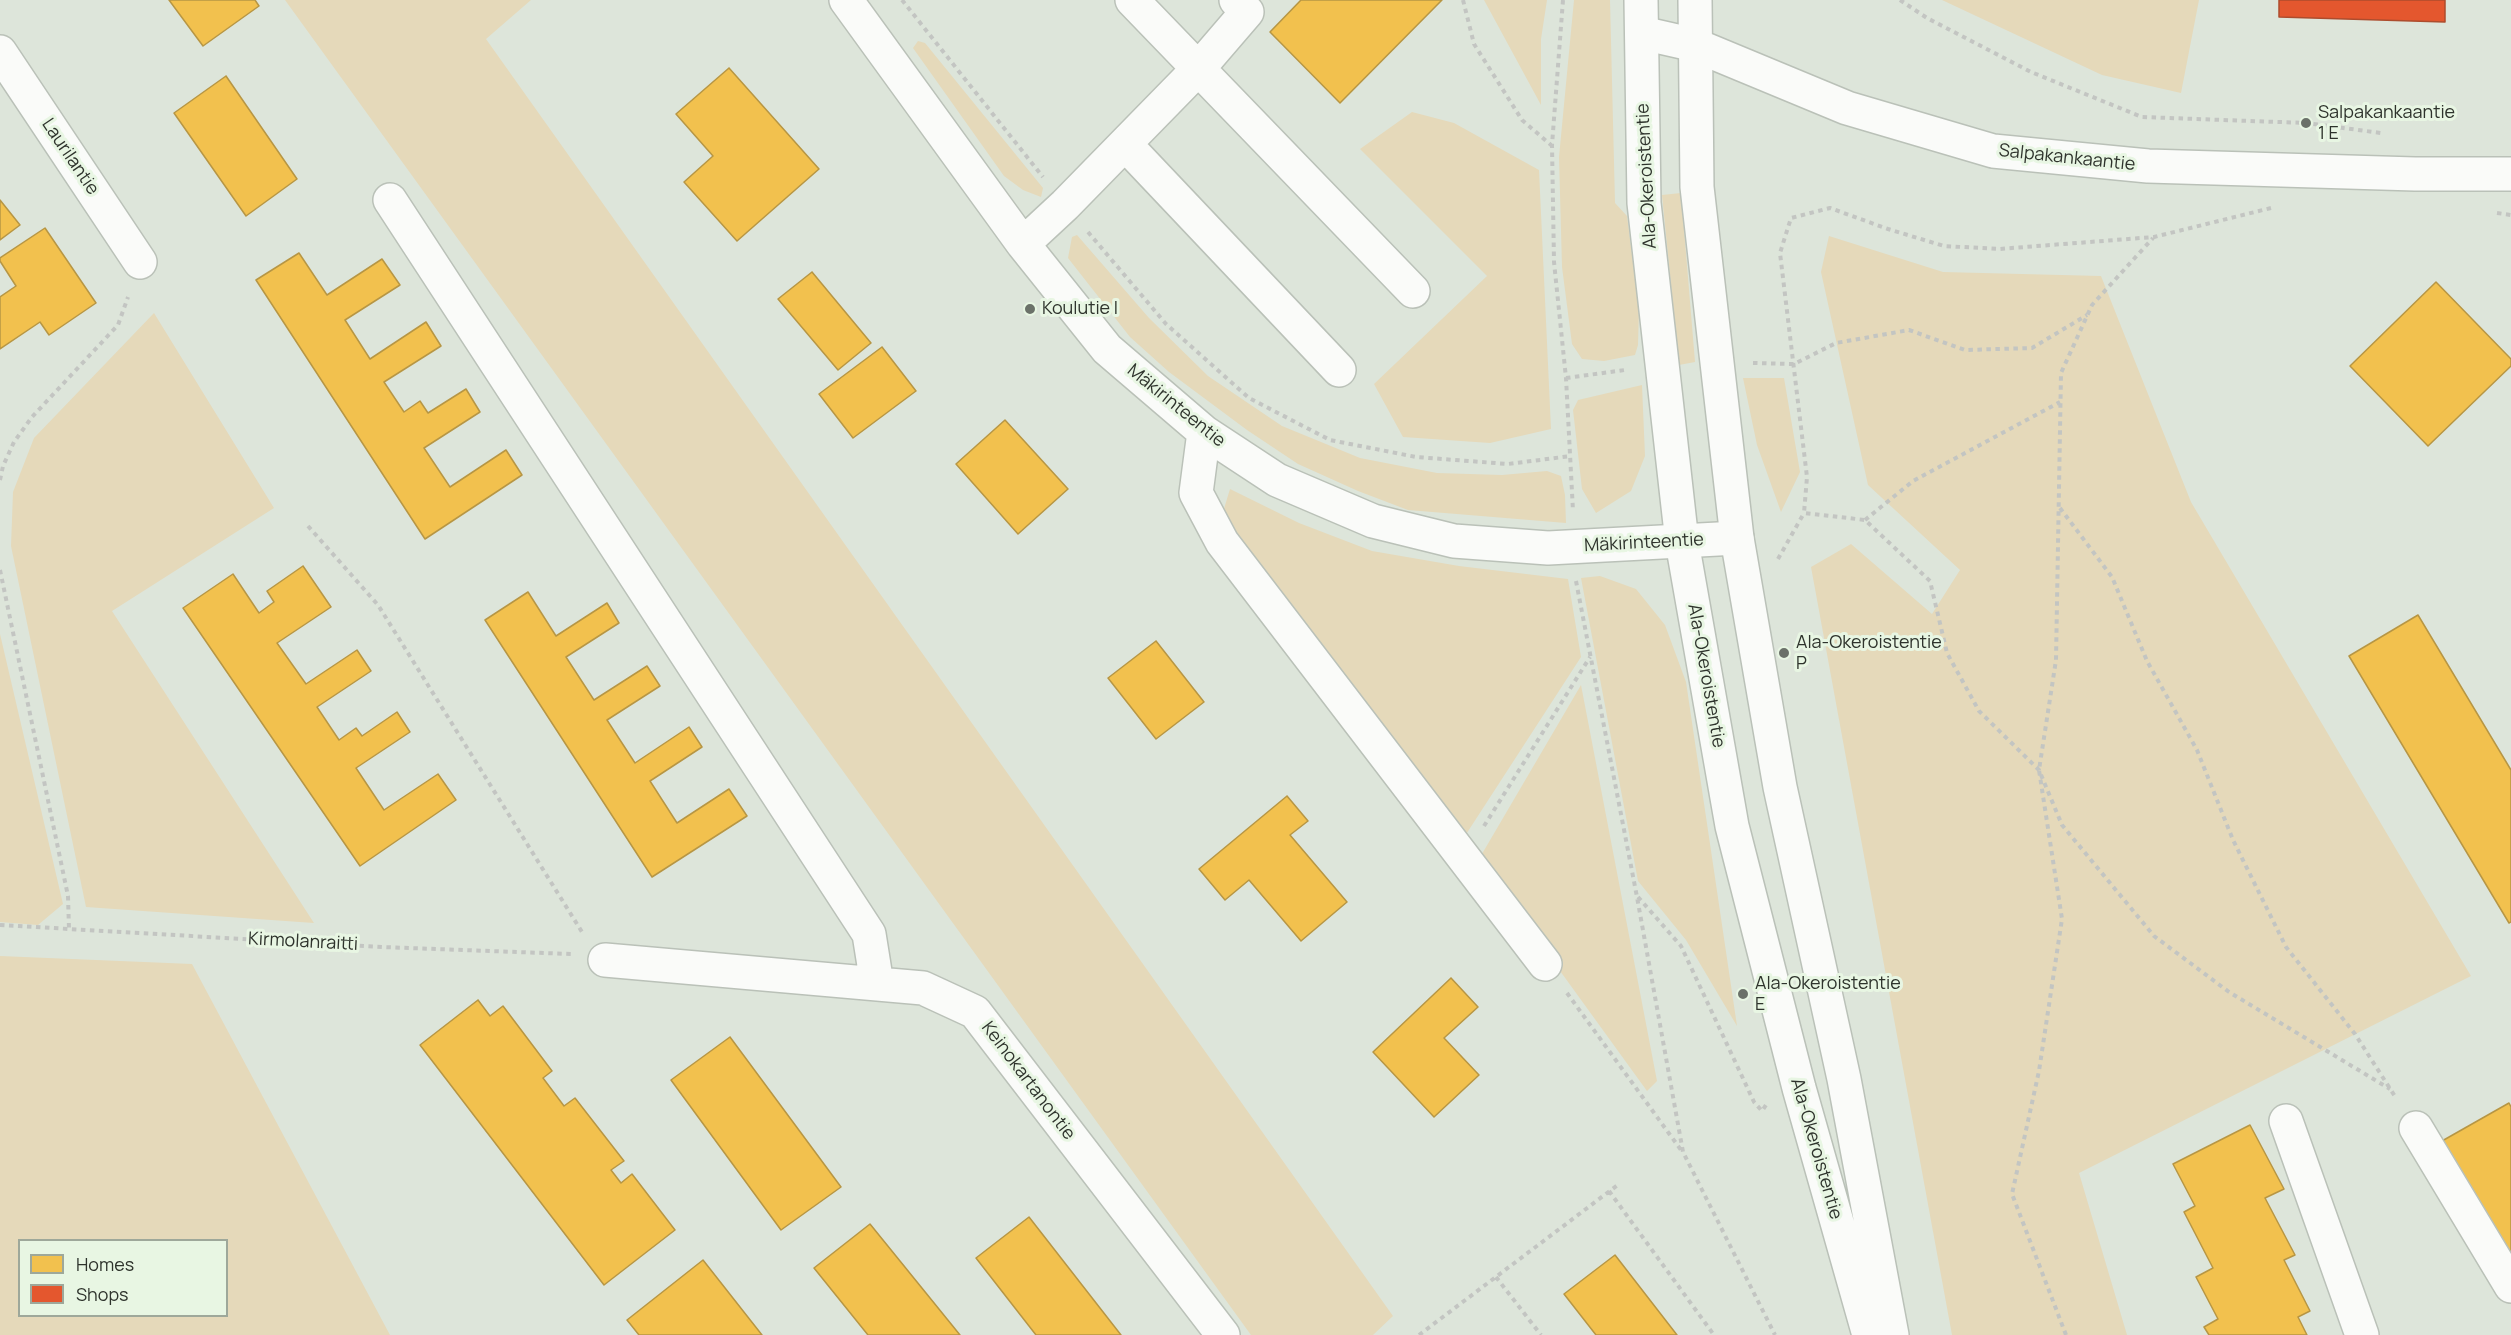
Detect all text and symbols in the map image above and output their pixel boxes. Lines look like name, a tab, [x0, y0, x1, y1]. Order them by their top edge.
place label: Salpakankaantie 1 E	[2318, 102, 2455, 144]
street label: Ala-Okeroistentie	[1632, 103, 1662, 249]
street label: Laurilantie	[37, 115, 103, 199]
marker: Salpakankaantie 1 E	[2299, 116, 2313, 130]
street label: Salpakankaantie	[1998, 140, 2136, 176]
place label: Koulutie I	[1042, 298, 1118, 320]
marker: Koulutie I	[1023, 302, 1037, 316]
street label: Mäkirinteentie	[1123, 360, 1229, 452]
street label: Mäkirinteentie	[1584, 529, 1704, 557]
street label: Ala-Okeroistentie	[1683, 602, 1729, 750]
place label: Ala-Okeroistentie P	[1796, 632, 1942, 674]
marker: Ala-Okeroistentie P	[1777, 646, 1791, 660]
street label: Kirmolanraitti	[248, 928, 358, 956]
place label: Ala-Okeroistentie E	[1755, 973, 1901, 1016]
marker: Ala-Okeroistentie E	[1736, 987, 1750, 1001]
street label: Keinokartanontie	[976, 1018, 1080, 1144]
street label: Ala-Okeroistentie	[1786, 1076, 1846, 1222]
legend	[18, 1239, 228, 1317]
text: Homes	[76, 1252, 134, 1276]
text: Shops	[76, 1282, 128, 1306]

